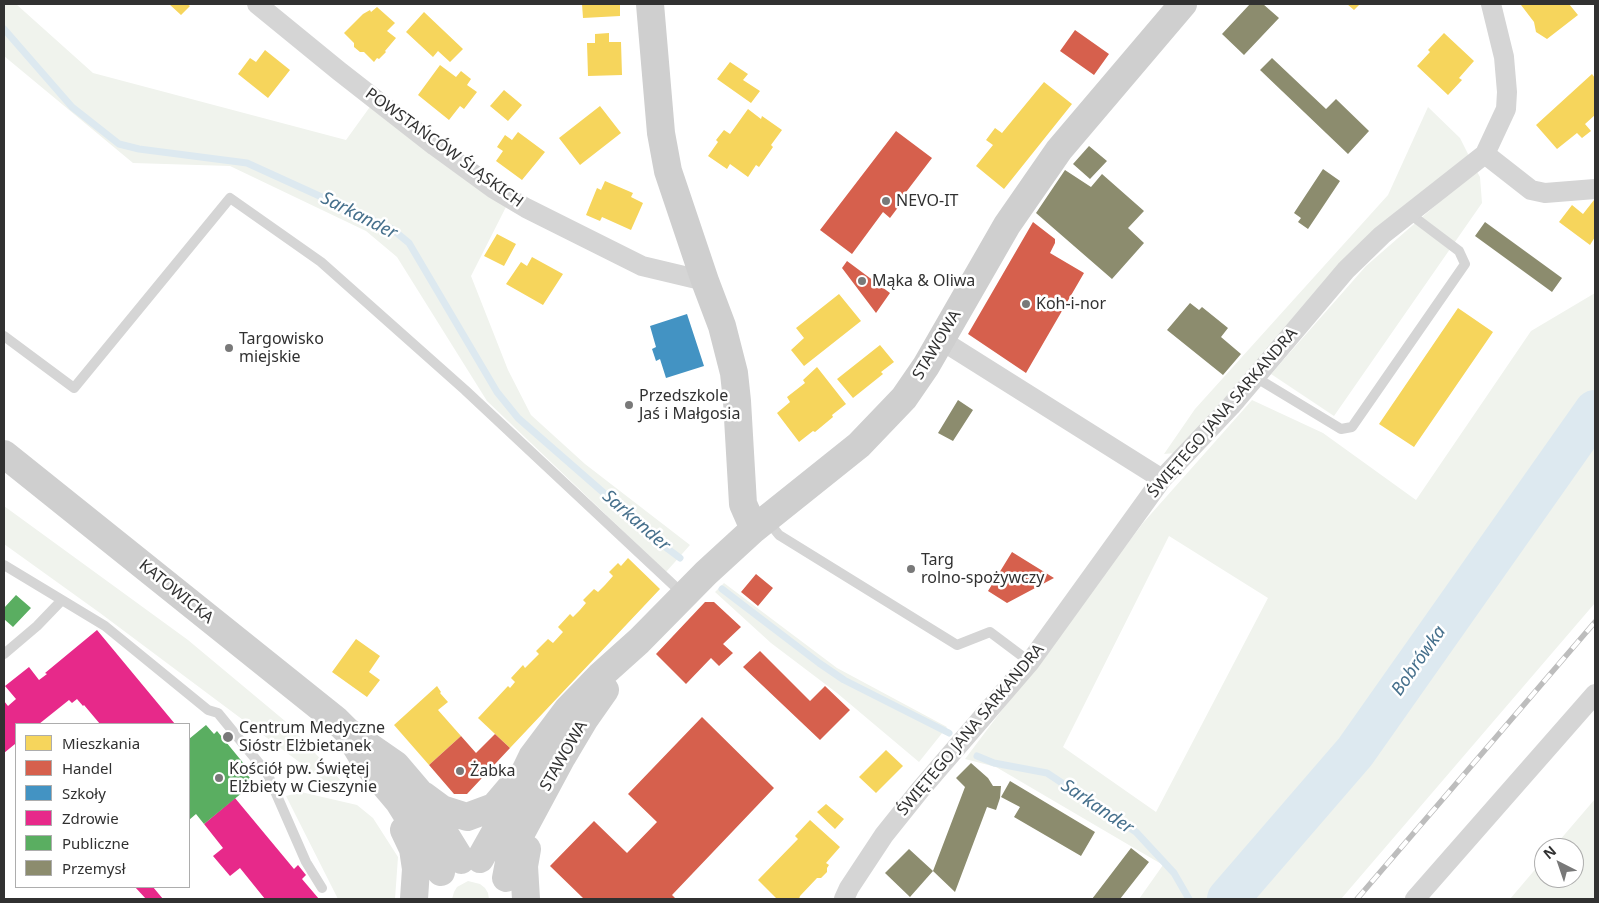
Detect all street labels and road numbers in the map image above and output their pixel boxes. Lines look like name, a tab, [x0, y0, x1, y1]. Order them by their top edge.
street label: POWSTAŃCÓW ŚLĄSKICH	[361, 84, 527, 212]
street label: STAWOWA	[909, 307, 965, 383]
street label: ŚWIĘTEGO JANA SARKANDRA	[1144, 324, 1302, 502]
street label: KATOWICKA	[135, 556, 217, 628]
street label: ŚWIĘTEGO JANA SARKANDRA	[893, 640, 1049, 820]
street label: STAWOWA	[536, 718, 592, 794]

